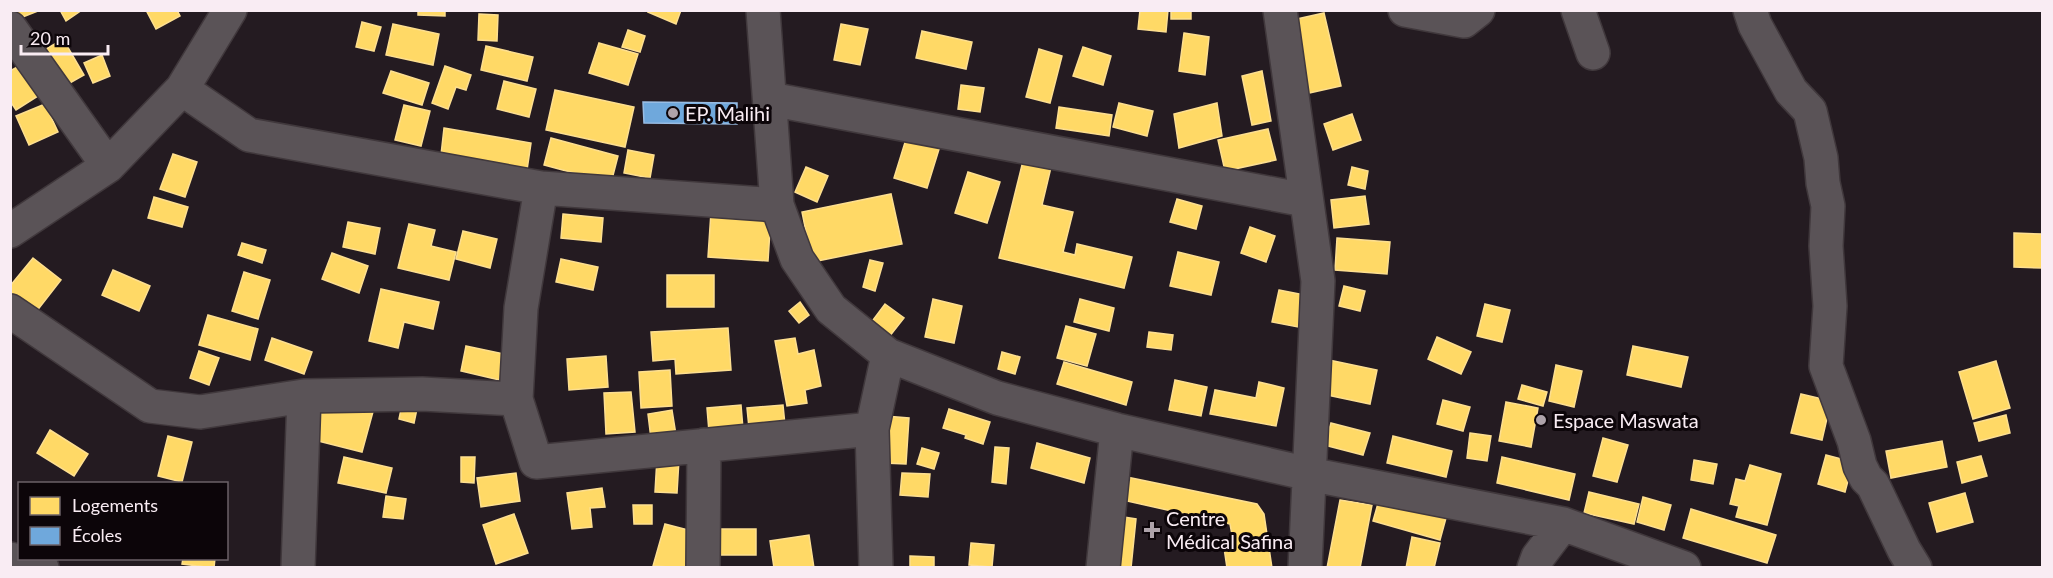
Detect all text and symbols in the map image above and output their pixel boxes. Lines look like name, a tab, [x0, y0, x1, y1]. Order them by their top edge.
scale bar	[21, 18, 108, 56]
text: 20 m	[30, 27, 70, 49]
place label: EP. Malihi	[685, 101, 770, 125]
marker: EP. Malihi	[666, 106, 680, 120]
place label: Espace Maswata	[1553, 408, 1699, 432]
marker: Espace Maswata	[1534, 413, 1548, 427]
legend	[18, 482, 228, 560]
text: Logements	[72, 494, 158, 516]
place label: Centre Médical Safina	[1166, 506, 1293, 553]
marker: Centre Médical Safina	[1143, 521, 1161, 539]
text: Écoles	[72, 524, 122, 546]

